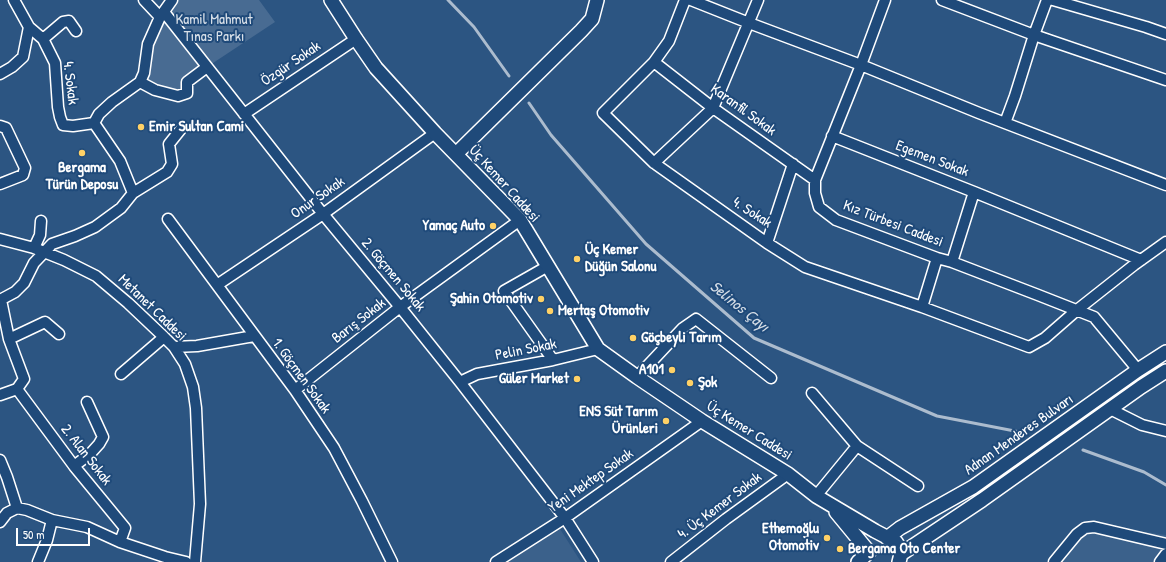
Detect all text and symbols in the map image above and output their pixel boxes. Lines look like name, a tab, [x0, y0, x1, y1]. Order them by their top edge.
park label: Kamil Mahmut Tınas Parkı	[175, 11, 253, 46]
street label: Özgür Sokak	[258, 38, 324, 90]
street label: 4. Sokak	[58, 60, 82, 106]
street label: Karanfil Sokak	[707, 80, 779, 140]
place label: Emir Sultan Cami	[149, 118, 244, 136]
marker: Emir Sultan Cami	[136, 122, 146, 132]
street label: Egemen Sokak	[893, 137, 971, 181]
street label: Üç Kemer Caddesi	[465, 142, 543, 226]
marker: Bergama Türün Deposu	[77, 148, 87, 158]
place label: Bergama Türün Deposu	[46, 159, 118, 194]
street label: Onur Sokak	[288, 173, 348, 223]
street label: 4. Sokak	[729, 194, 775, 232]
street label: Kız Türbesi Caddesi	[841, 197, 945, 251]
place label: Yamaç Auto	[423, 217, 485, 235]
marker: Yamaç Auto	[488, 221, 498, 231]
street label: 2. Göçmen Sokak	[357, 235, 429, 315]
place label: Üç Kemer Düğün Salonu	[585, 241, 657, 276]
marker: Üç Kemer Düğün Salonu	[572, 254, 582, 264]
street label: Metanet Caddesi	[114, 271, 190, 345]
water label: Selinos Çayı	[706, 277, 772, 337]
place label: Şahin Otomotiv	[450, 290, 533, 308]
street label: Barış Sokak	[329, 294, 389, 348]
marker: Şahin Otomotiv	[536, 294, 546, 304]
place label: Mertaş Otomotiv	[558, 302, 649, 320]
marker: Mertaş Otomotiv	[545, 306, 555, 316]
place label: Göçbeyli Tarım	[641, 329, 722, 347]
marker: Göçbeyli Tarım	[628, 333, 638, 343]
street label: 1. Göçmen Sokak	[268, 335, 334, 417]
street label: Pelin Sokak	[494, 335, 558, 365]
place label: A101	[639, 361, 664, 379]
marker: A101	[667, 365, 677, 375]
place label: Güler Market	[499, 370, 569, 388]
marker: Güler Market	[572, 374, 582, 384]
place label: Şok	[698, 374, 717, 392]
marker: Şok	[685, 378, 695, 388]
street label: Adnan Menderes Bulvarı	[961, 391, 1077, 479]
street label: Üç Kemer Caddesi	[703, 397, 795, 465]
place label: ENS Süt Tarım Ürünleri	[579, 403, 658, 438]
marker: ENS Süt Tarım Ürünleri	[661, 416, 671, 426]
street label: 2. Alan Sokak	[57, 421, 115, 489]
street label: Yeni Mektep Sokak	[545, 445, 637, 517]
street label: 4. Üç Kemer Sokak	[675, 469, 765, 543]
scale bar	[18, 520, 92, 546]
place label: Ethemoğlu Otomotiv	[762, 520, 819, 555]
text: 50 m	[23, 526, 44, 543]
marker: Ethemoğlu Otomotiv	[822, 533, 832, 543]
place label: Bergama Oto Center	[848, 540, 960, 558]
marker: Bergama Oto Center	[835, 544, 845, 554]

